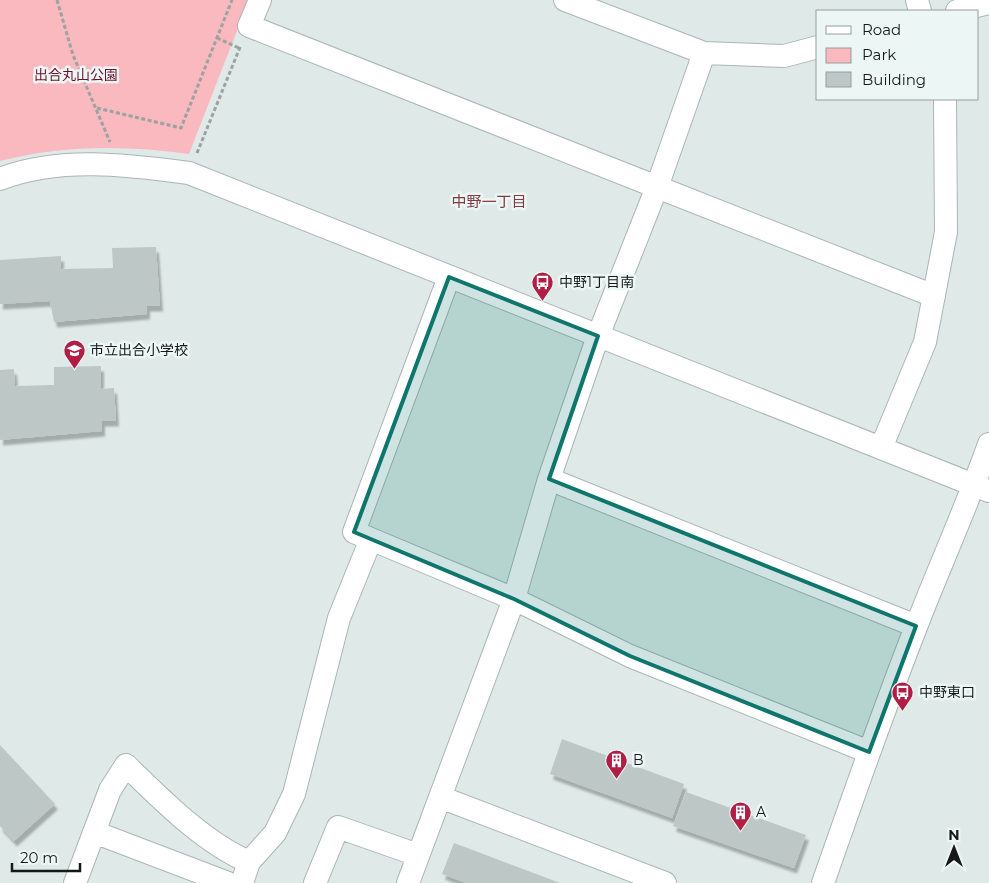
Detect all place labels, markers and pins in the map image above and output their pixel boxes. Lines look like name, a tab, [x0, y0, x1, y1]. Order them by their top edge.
bus stop icon: 中野1丁目南	[531, 270, 555, 301]
place label: 中野1丁目南	[559, 273, 634, 291]
school or university icon: 市立出合小学校	[62, 338, 86, 369]
place label: 市立出合小学校	[90, 341, 188, 359]
bus stop icon: 中野東口	[891, 680, 915, 711]
place label: 中野東口	[919, 683, 975, 701]
building icon: B	[605, 748, 629, 779]
place label: B	[633, 751, 644, 769]
building icon: A	[728, 800, 752, 831]
place label: A	[756, 803, 767, 821]

